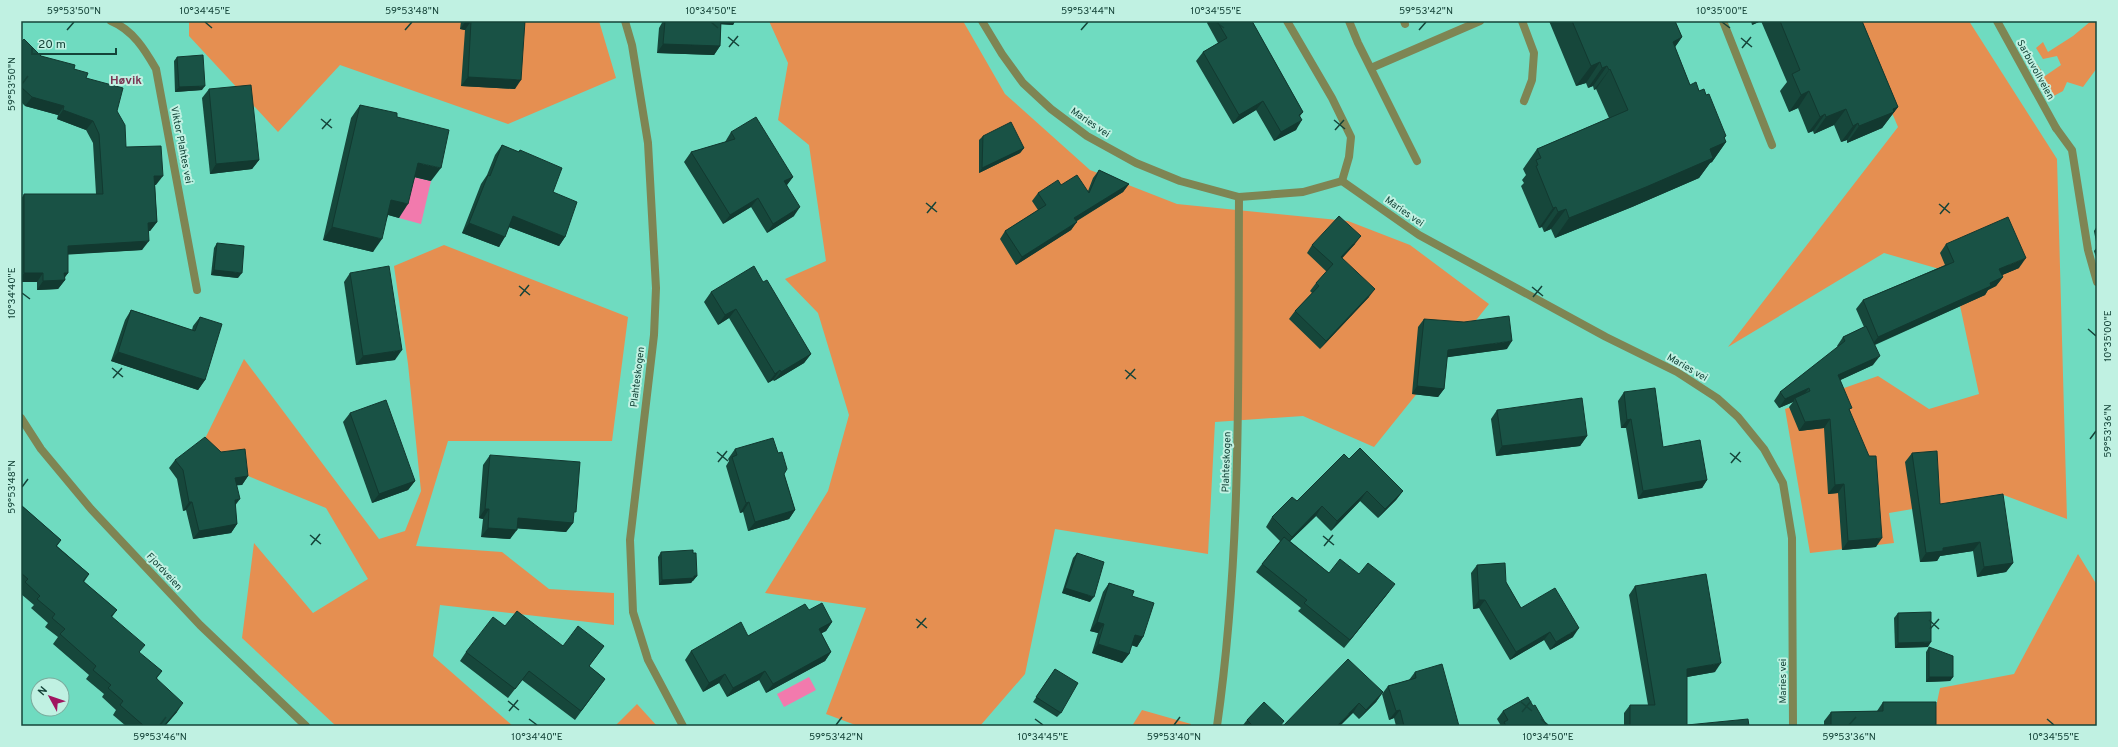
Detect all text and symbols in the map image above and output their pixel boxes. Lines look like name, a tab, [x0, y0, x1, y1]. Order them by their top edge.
text: 59°53'50"N	[47, 5, 101, 18]
text: 10°34'45"E	[179, 5, 231, 18]
text: 59°53'48"N	[385, 5, 439, 18]
text: 10°34'50"E	[685, 5, 737, 18]
text: 59°53'44"N	[1061, 5, 1115, 18]
text: 10°34'55"E	[1190, 5, 1242, 18]
text: 59°53'42"N	[1399, 5, 1453, 18]
text: 10°35'00"E	[1696, 5, 1748, 18]
scale bar	[32, 30, 116, 56]
text: 20 m	[38, 37, 66, 53]
street label: Sarbuvollveien	[2013, 38, 2057, 102]
text: 59°53'50"N	[6, 57, 19, 111]
district label: Høvik	[110, 73, 142, 89]
street label: Viktor Plahtes vei	[167, 105, 195, 185]
street label: Maries vei	[1068, 105, 1112, 141]
street label: Maries vei	[1382, 194, 1426, 230]
text: 10°34'40"E	[6, 267, 19, 319]
text: 10°35'00"E	[2102, 310, 2115, 362]
street label: Plahteskogen	[628, 346, 648, 408]
street label: Maries vei	[1664, 351, 1710, 385]
text: 59°53'36"N	[2102, 404, 2115, 458]
street label: Plahteskogen	[1219, 431, 1235, 493]
text: 59°53'48"N	[6, 460, 19, 514]
street label: Fjordveien	[143, 550, 185, 594]
street label: Maries vei	[1777, 659, 1790, 703]
north arrow	[30, 677, 70, 717]
text: N	[35, 684, 51, 699]
text: 59°53'46"N	[133, 731, 187, 744]
text: 10°34'40"E	[511, 731, 563, 744]
text: 59°53'42"N	[809, 731, 863, 744]
text: 10°34'45"E	[1017, 731, 1069, 744]
text: 59°53'40"N	[1147, 731, 1201, 744]
text: 10°34'50"E	[1522, 731, 1574, 744]
text: 59°53'36"N	[1822, 731, 1876, 744]
text: 10°34'55"E	[2028, 731, 2080, 744]

